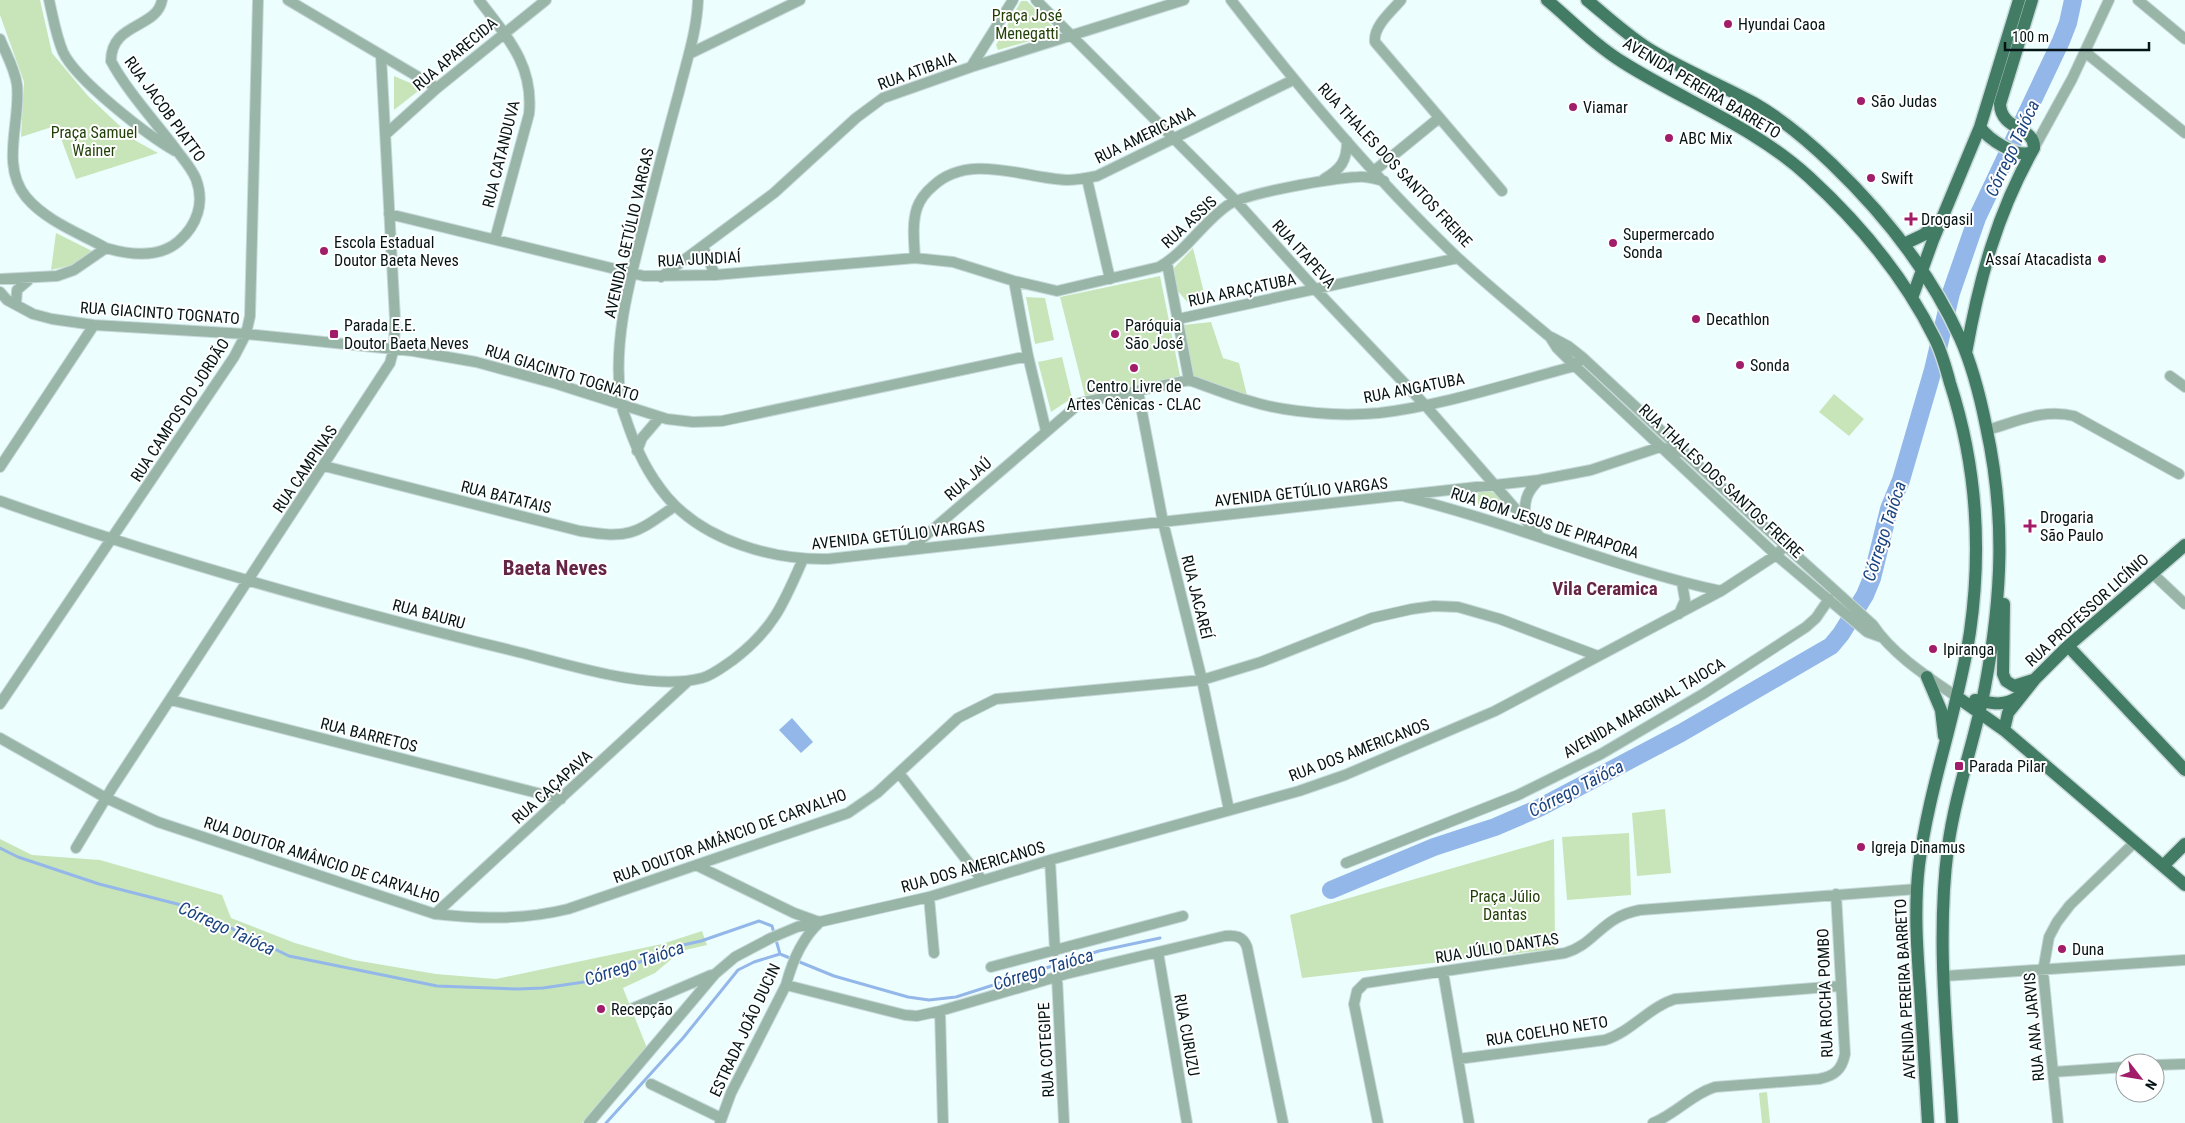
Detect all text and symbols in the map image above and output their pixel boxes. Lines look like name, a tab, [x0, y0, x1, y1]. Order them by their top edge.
park label: Praça José Menegatti	[992, 6, 1062, 43]
street label: RUA APARECIDA	[409, 13, 501, 95]
place label: Hyundai Caoa	[1738, 15, 1825, 34]
marker: Hyundai Caoa	[1722, 18, 1734, 30]
scale bar	[2005, 20, 2149, 52]
text: 100 m	[2012, 28, 2049, 46]
street label: AVENIDA PEREIRA BARRETO	[1620, 33, 1784, 143]
street label: RUA ATIBAIA	[875, 48, 959, 94]
street label: RUA JACOB PIATTO	[120, 53, 210, 165]
street label: RUA THALES DOS SANTOS FREIRE	[1314, 79, 1476, 251]
place label: São Judas	[1871, 92, 1937, 111]
marker: São Judas	[1855, 95, 1867, 107]
water label: Córrego Taióca	[1980, 96, 2044, 200]
street label: RUA CATANDUVA	[478, 98, 524, 210]
place label: Viamar	[1583, 98, 1628, 117]
marker: Viamar	[1567, 101, 1579, 113]
street label: RUA AMERICANA	[1092, 102, 1198, 168]
park label: Praça Samuel Wainer	[51, 123, 137, 160]
place label: ABC Mix	[1679, 129, 1732, 148]
marker: ABC Mix	[1663, 132, 1675, 144]
street label: AVENIDA GETÚLIO VARGAS	[600, 146, 658, 320]
place label: Swift	[1881, 169, 1913, 188]
marker: Swift	[1865, 172, 1877, 184]
street label: RUA ASSIS	[1158, 192, 1220, 252]
place label: Drogasil	[1921, 210, 1973, 229]
marker: Drogasil	[1905, 213, 1917, 225]
street label: RUA ITAPEVA	[1268, 216, 1340, 292]
place label: Supermercado Sonda	[1623, 225, 1715, 262]
place label: Escola Estadual Doutor Baeta Neves	[334, 233, 459, 270]
marker: Supermercado Sonda	[1607, 237, 1619, 249]
marker: Escola Estadual Doutor Baeta Neves	[318, 245, 330, 257]
street label: RUA JUNDIAÍ	[657, 247, 742, 271]
place label: Assaí Atacadista	[1985, 250, 2092, 269]
marker: Assaí Atacadista	[2096, 253, 2108, 265]
street label: RUA ARAÇATUBA	[1186, 269, 1298, 311]
street label: RUA GIACINTO TOGNATO	[80, 298, 240, 328]
place label: Decathlon	[1706, 310, 1770, 329]
marker: Decathlon	[1690, 313, 1702, 325]
place label: Parada E.E. Doutor Baeta Neves	[344, 316, 469, 353]
place label: Paróquia São José	[1125, 316, 1183, 353]
marker: Parada E.E. Doutor Baeta Neves	[328, 328, 340, 340]
marker: Paróquia São José	[1109, 328, 1121, 340]
street label: RUA CAMPOS DO JORDÃO	[126, 334, 233, 485]
street label: RUA GIACINTO TOGNATO	[483, 341, 641, 405]
place label: Sonda	[1750, 356, 1790, 375]
marker: Sonda	[1734, 359, 1746, 371]
marker: Centro Livre de Artes Cênicas - CLAC	[1128, 362, 1140, 374]
street label: RUA ANGATUBA	[1362, 369, 1466, 407]
place label: Centro Livre de Artes Cênicas - CLAC	[1067, 377, 1201, 414]
street label: RUA THALES DOS SANTOS FREIRE	[1635, 400, 1807, 562]
street label: RUA CAMPINAS	[269, 422, 341, 516]
street label: RUA JAÚ	[941, 454, 995, 504]
street label: AVENIDA GETÚLIO VARGAS	[1213, 473, 1389, 511]
street label: RUA BATATAIS	[459, 477, 553, 517]
water label: Córrego Taióca	[1858, 478, 1910, 584]
street label: RUA BOM JESUS DE PIRAPORA	[1448, 484, 1642, 562]
place label: Drogaria São Paulo	[2040, 508, 2104, 545]
street label: AVENIDA GETÚLIO VARGAS	[810, 516, 986, 554]
marker: Drogaria São Paulo	[2024, 520, 2036, 532]
street label: RUA PROFESSOR LICÍNIO	[2021, 550, 2153, 670]
street label: RUA JACAREÍ	[1177, 553, 1217, 642]
district label: Baeta Neves	[503, 556, 607, 580]
district label: Vila Ceramica	[1552, 577, 1658, 600]
street label: RUA BAURU	[391, 595, 467, 633]
place label: Ipiranga	[1943, 640, 1994, 659]
marker: Ipiranga	[1927, 643, 1939, 655]
street label: AVENIDA MARGINAL TAIOCA	[1560, 654, 1728, 762]
street label: RUA BARRETOS	[319, 714, 419, 756]
street label: RUA DOS AMERICANOS	[1286, 714, 1432, 786]
street label: RUA CAÇAPAVA	[508, 746, 596, 828]
water label: Córrego Taióca	[1525, 755, 1627, 821]
place label: Parada Pilar	[1969, 757, 2046, 776]
marker: Parada Pilar	[1953, 760, 1965, 772]
street label: RUA DOUTOR AMÂNCIO DE CARVALHO	[611, 785, 849, 887]
street label: RUA DOUTOR AMÂNCIO DE CARVALHO	[202, 813, 442, 907]
street label: RUA DOS AMERICANOS	[899, 837, 1047, 897]
place label: Igreja Dinamus	[1871, 838, 1965, 857]
marker: Igreja Dinamus	[1855, 841, 1867, 853]
park label: Praça Júlio Dantas	[1470, 887, 1540, 924]
water label: Córrego Taióca	[175, 896, 279, 960]
street label: AVENIDA PEREIRA BARRETO	[1891, 898, 1919, 1080]
street label: RUA ROCHA POMBO	[1813, 928, 1837, 1058]
street label: RUA JÚLIO DANTAS	[1434, 929, 1560, 967]
water label: Córrego Taióca	[581, 936, 687, 990]
place label: Duna	[2072, 940, 2104, 959]
marker: Duna	[2056, 943, 2068, 955]
water label: Córrego Taióca	[990, 944, 1096, 994]
street label: ESTRADA JOÃO DUCIN	[705, 960, 784, 1100]
street label: RUA ANA JARVIS	[2020, 972, 2048, 1082]
street label: RUA CURUZU	[1170, 992, 1204, 1078]
place label: Recepção	[611, 1000, 673, 1019]
street label: RUA COTEGIPE	[1034, 1002, 1058, 1098]
marker: Recepção	[595, 1003, 607, 1015]
street label: RUA COELHO NETO	[1485, 1012, 1609, 1050]
north arrow	[2115, 1053, 2165, 1103]
text: N	[2142, 1077, 2160, 1092]

